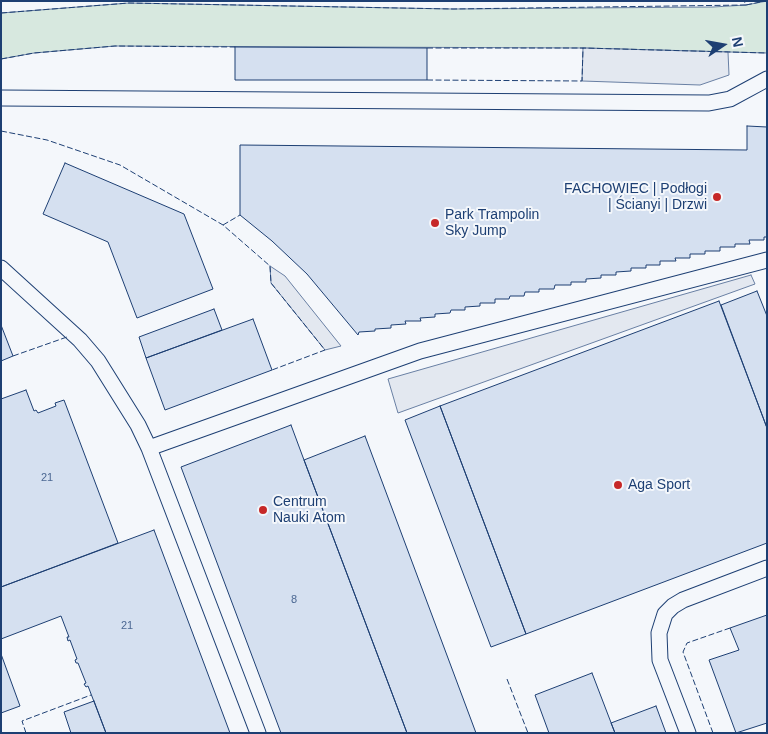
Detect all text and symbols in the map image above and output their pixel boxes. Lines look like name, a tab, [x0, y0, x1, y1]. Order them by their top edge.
north arrow	[698, 20, 748, 70]
text: N	[729, 35, 747, 48]
place label: FACHOWIEC | Podłogi | Ścianyi | Drzwi	[564, 181, 707, 213]
marker: FACHOWIEC | Podłogi | Ścianyi | Drzwi	[711, 191, 723, 203]
place label: Park Trampolin Sky Jump	[445, 207, 539, 240]
marker: Park Trampolin Sky Jump	[429, 217, 441, 229]
house number: 21	[41, 471, 53, 485]
place label: Aga Sport	[628, 477, 690, 493]
marker: Aga Sport	[612, 479, 624, 491]
place label: Centrum Nauki Atom	[273, 494, 345, 526]
marker: Centrum Nauki Atom	[257, 504, 269, 516]
house number: 8	[291, 593, 297, 607]
house number: 21	[121, 619, 133, 633]

